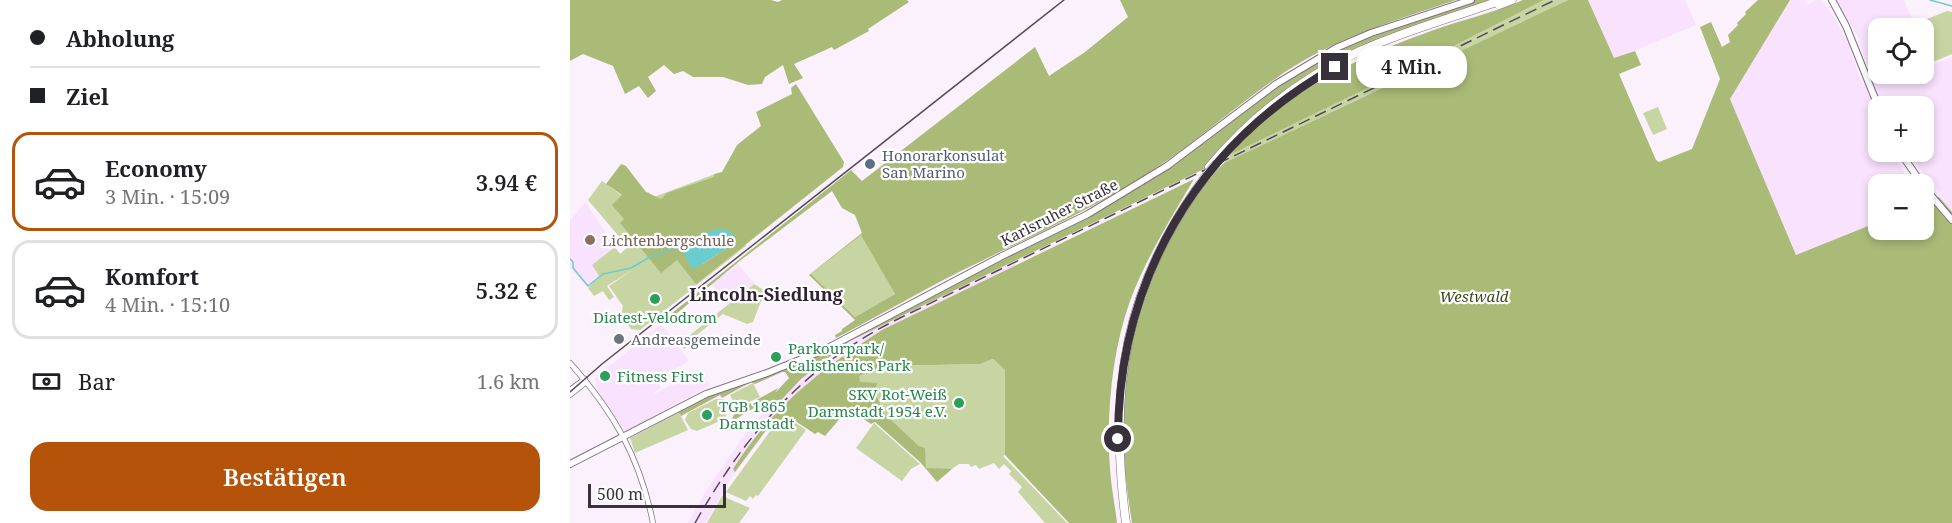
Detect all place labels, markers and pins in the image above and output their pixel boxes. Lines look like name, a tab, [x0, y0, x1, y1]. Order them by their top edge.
place label: Honorarkonsulat San Marino	[882, 145, 1005, 182]
marker: Honorarkonsulat San Marino	[863, 157, 877, 171]
place label: Lichtenbergschule	[602, 230, 734, 250]
marker: Lichtenbergschule	[583, 233, 597, 247]
marker: Diatest-Velodrom	[648, 292, 662, 306]
place label: Diatest-Velodrom	[593, 307, 717, 327]
place label: Andreasgemeinde	[631, 329, 761, 349]
marker: Andreasgemeinde	[612, 332, 626, 346]
place label: Parkourpark/ Calisthenics Park	[788, 338, 911, 375]
marker: Parkourpark/ Calisthenics Park	[769, 350, 783, 364]
place label: Fitness First	[617, 366, 704, 386]
marker: Fitness First	[598, 369, 612, 383]
place label: SKV Rot-Weiß Darmstadt 1954 e.V.	[808, 384, 947, 421]
place label: TGB 1865 Darmstadt	[719, 396, 795, 433]
marker: SKV Rot-Weiß Darmstadt 1954 e.V.	[952, 396, 966, 410]
marker: TGB 1865 Darmstadt	[700, 408, 714, 422]

